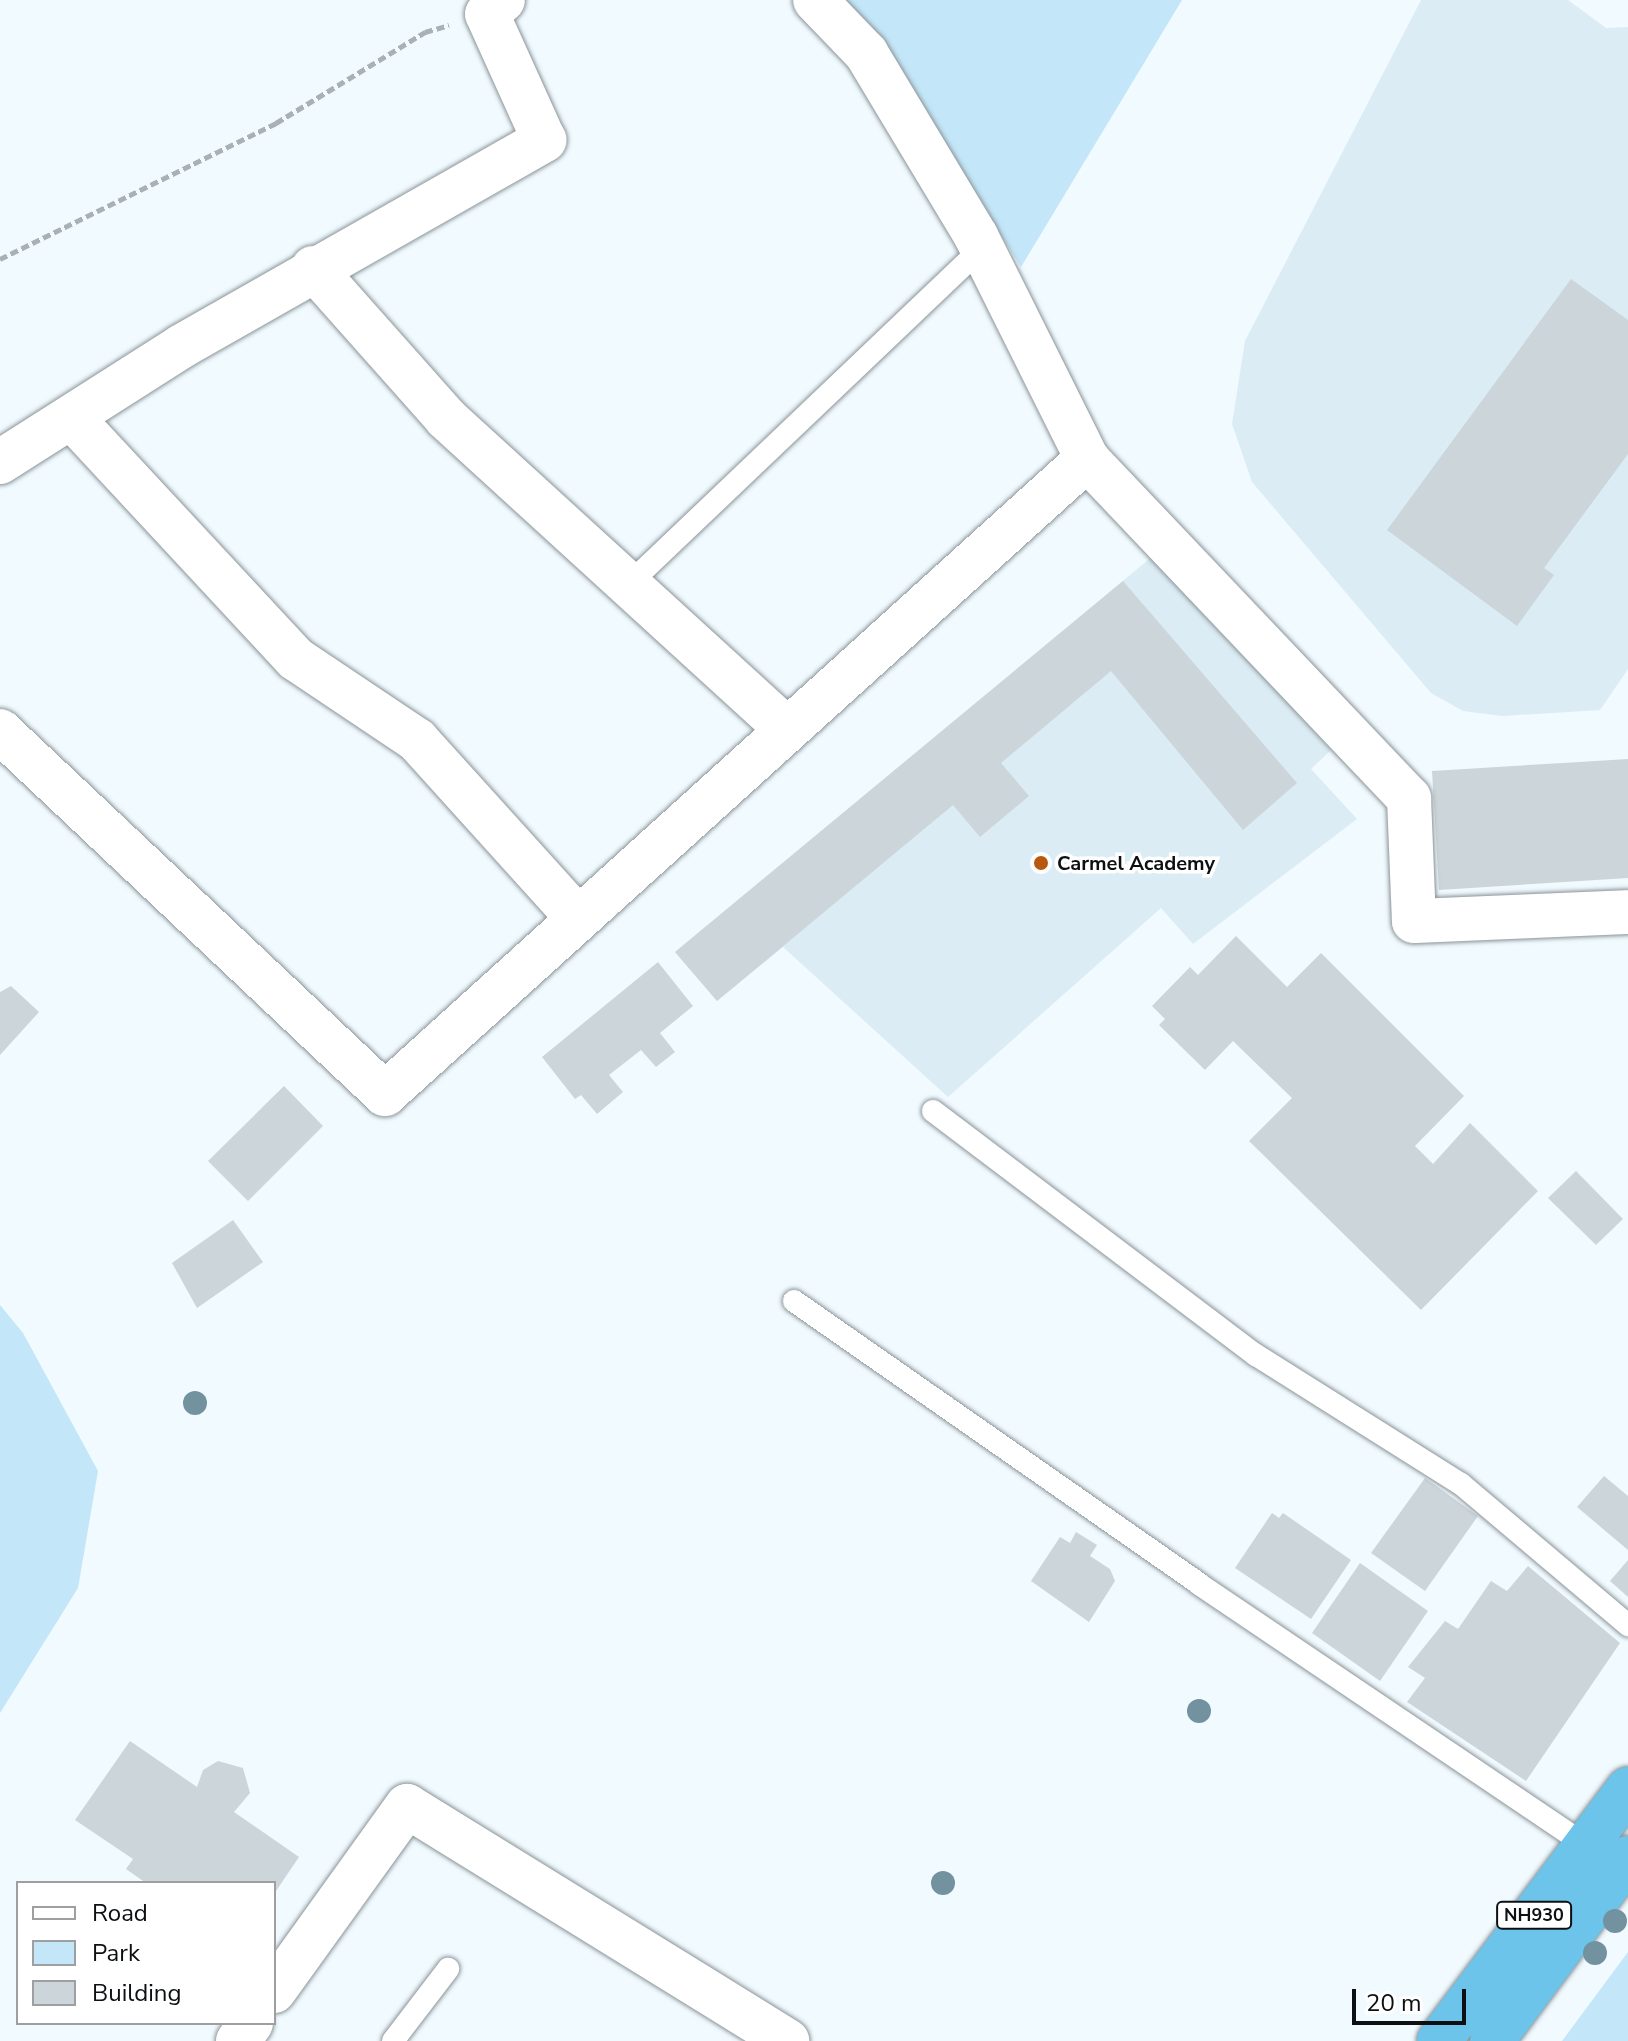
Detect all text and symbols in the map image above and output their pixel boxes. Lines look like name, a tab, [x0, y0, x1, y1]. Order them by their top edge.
place label: Carmel Academy	[1057, 851, 1215, 875]
marker: Carmel Academy	[1032, 854, 1050, 872]
legend	[16, 1881, 276, 2025]
text: Road	[92, 1897, 148, 1929]
road number: NH930	[1496, 1901, 1572, 1929]
text: Park	[92, 1937, 140, 1969]
scale bar	[1356, 1973, 1470, 2023]
text: Building	[92, 1977, 182, 2009]
text: 20 m	[1366, 1987, 1422, 2019]

